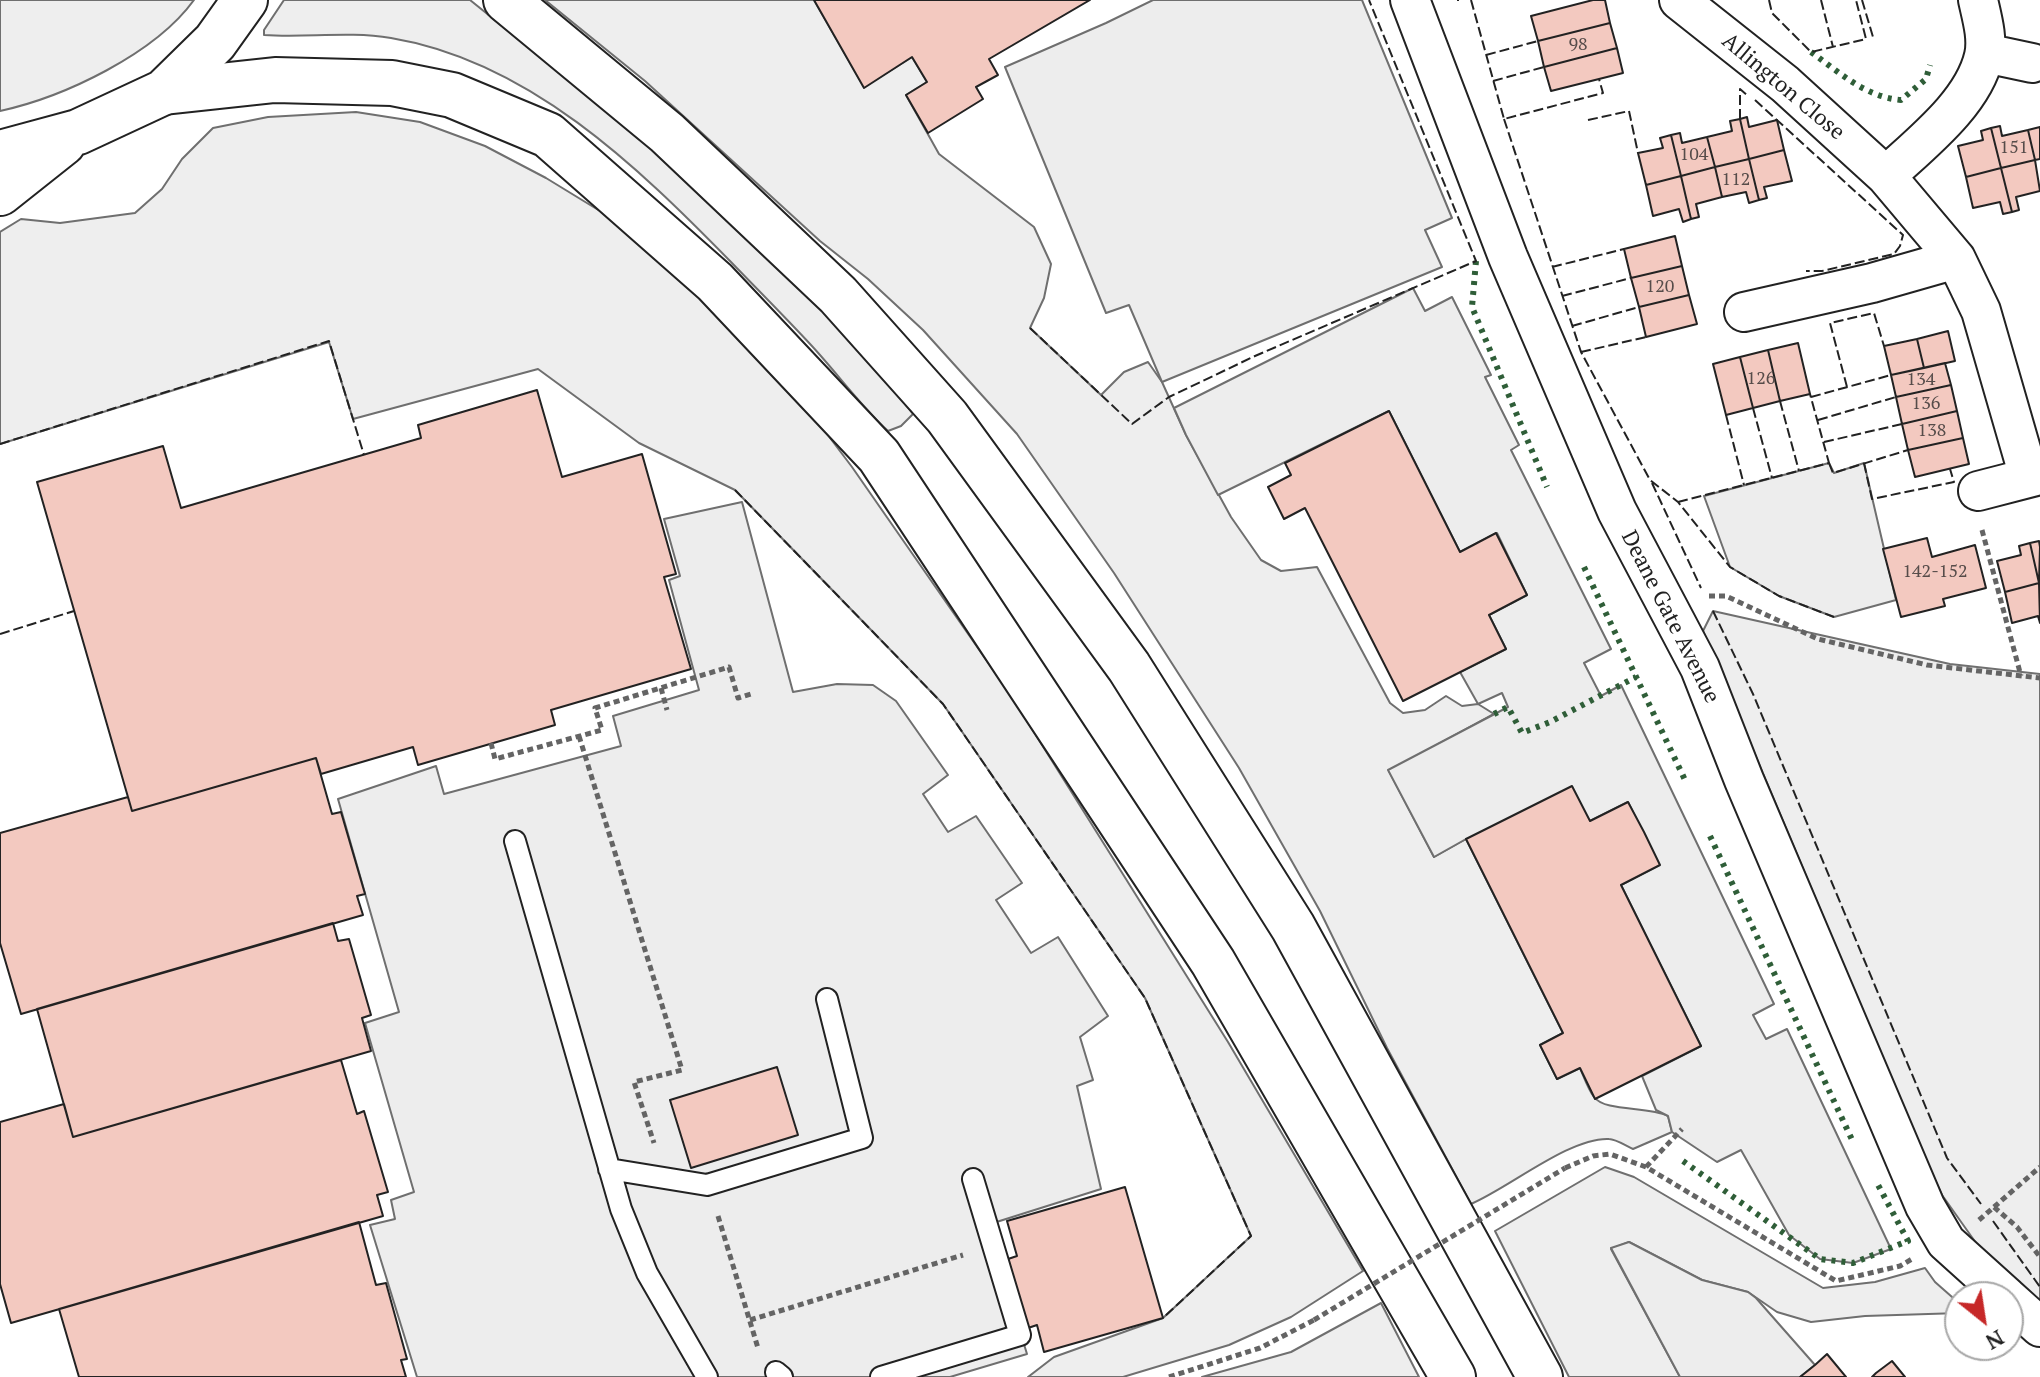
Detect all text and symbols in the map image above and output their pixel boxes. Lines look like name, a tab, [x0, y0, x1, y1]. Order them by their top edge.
street label: Allington Close	[1716, 28, 1850, 146]
house number: 98	[1568, 34, 1588, 56]
house number: 151	[2000, 137, 2028, 159]
house number: 104	[1680, 144, 1708, 166]
house number: 112	[1722, 169, 1750, 191]
house number: 120	[1646, 276, 1674, 298]
house number: 126	[1747, 368, 1775, 390]
house number: 134	[1907, 369, 1935, 391]
house number: 136	[1912, 393, 1940, 415]
house number: 138	[1918, 420, 1946, 442]
street label: Deane Gate Avenue	[1615, 526, 1725, 708]
house number: 142-152	[1902, 561, 1968, 583]
north arrow	[1944, 1281, 2024, 1361]
text: N	[1981, 1324, 2010, 1357]

